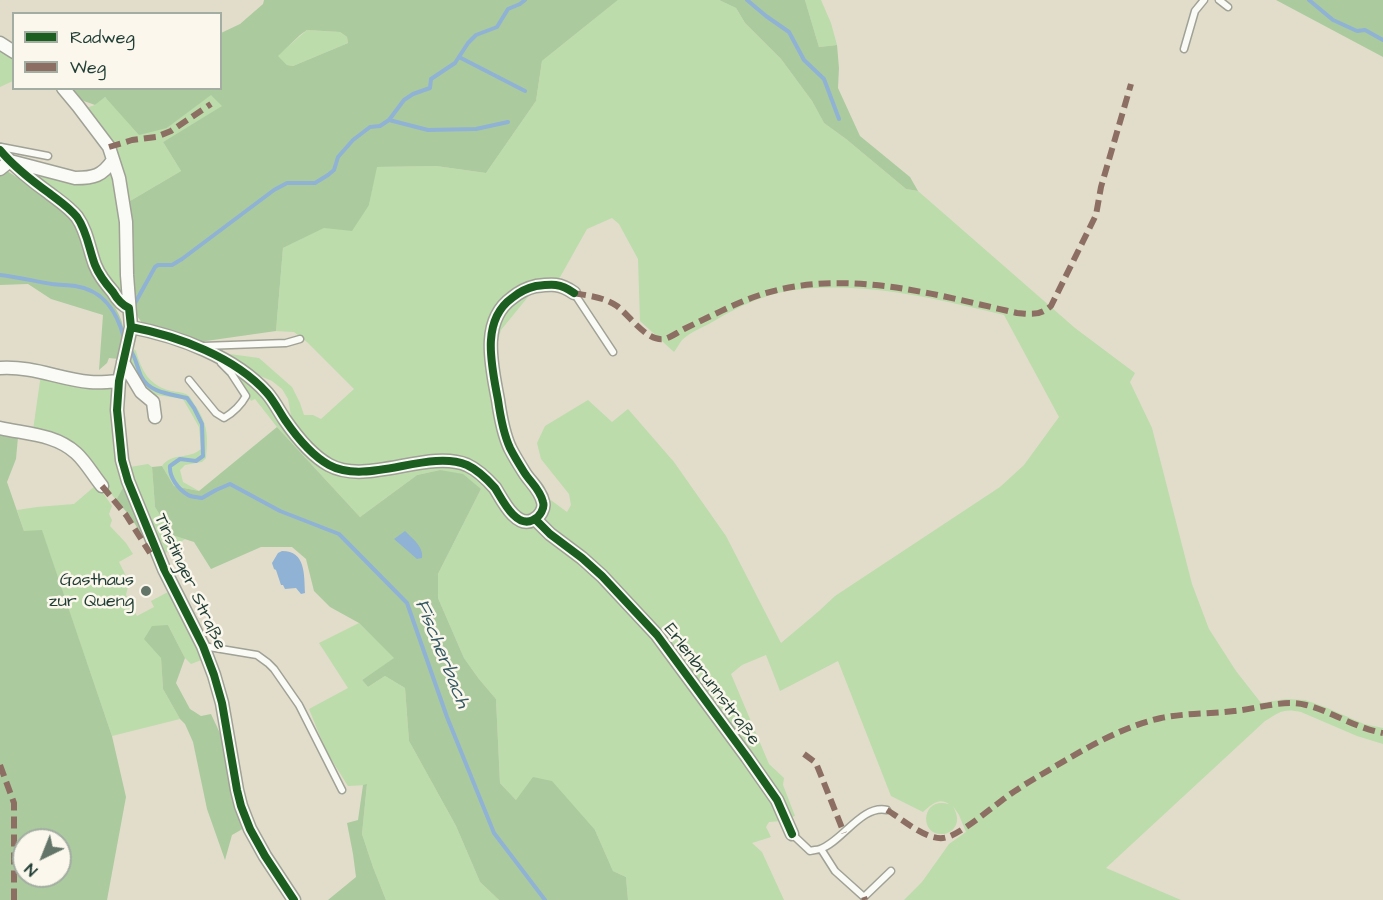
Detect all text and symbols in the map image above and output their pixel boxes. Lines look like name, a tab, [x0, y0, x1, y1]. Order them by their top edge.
legend	[12, 12, 222, 90]
text: Radweg	[70, 25, 135, 50]
text: Weg	[70, 55, 106, 80]
street label: Tinstinger Straße	[148, 511, 230, 653]
place label: Gasthaus zur Queng	[49, 570, 134, 612]
marker: Gasthaus zur Queng	[139, 584, 153, 598]
water label: Fischerbach	[408, 596, 474, 712]
street label: Erlenbrunnstraße	[658, 620, 764, 750]
north arrow	[12, 828, 72, 888]
text: N	[20, 858, 42, 881]

